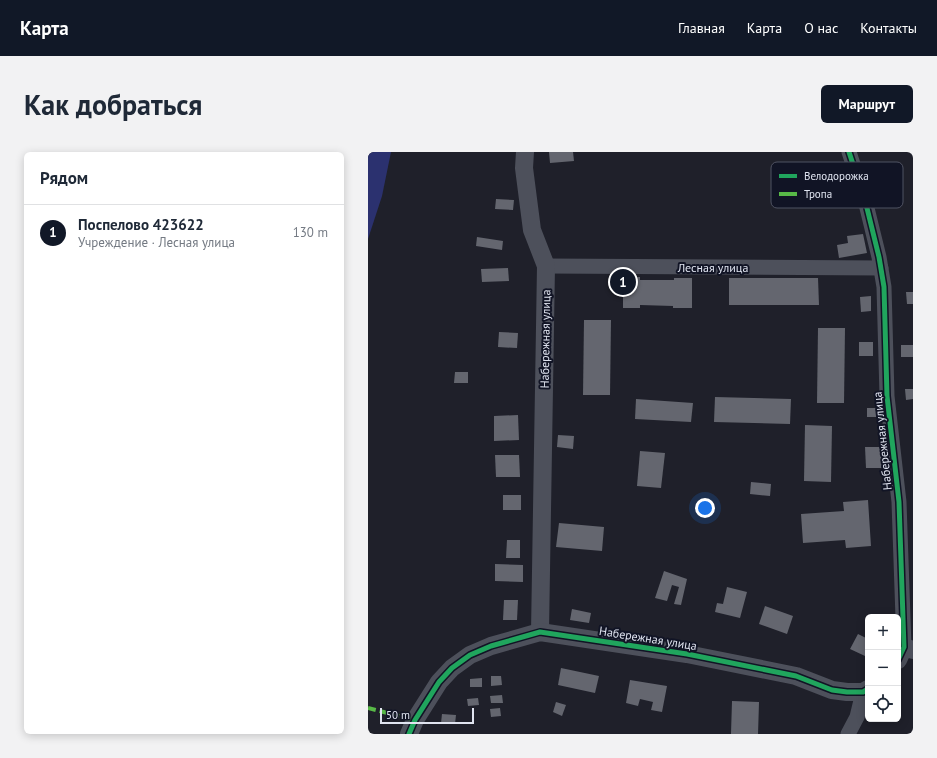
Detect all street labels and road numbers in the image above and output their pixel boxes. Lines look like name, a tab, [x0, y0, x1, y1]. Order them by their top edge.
street label: Лесная улица	[677, 260, 748, 275]
street label: Набережная улица	[537, 289, 553, 389]
street label: Набережная улица	[869, 391, 895, 491]
street label: Набережная улица	[598, 623, 698, 653]

